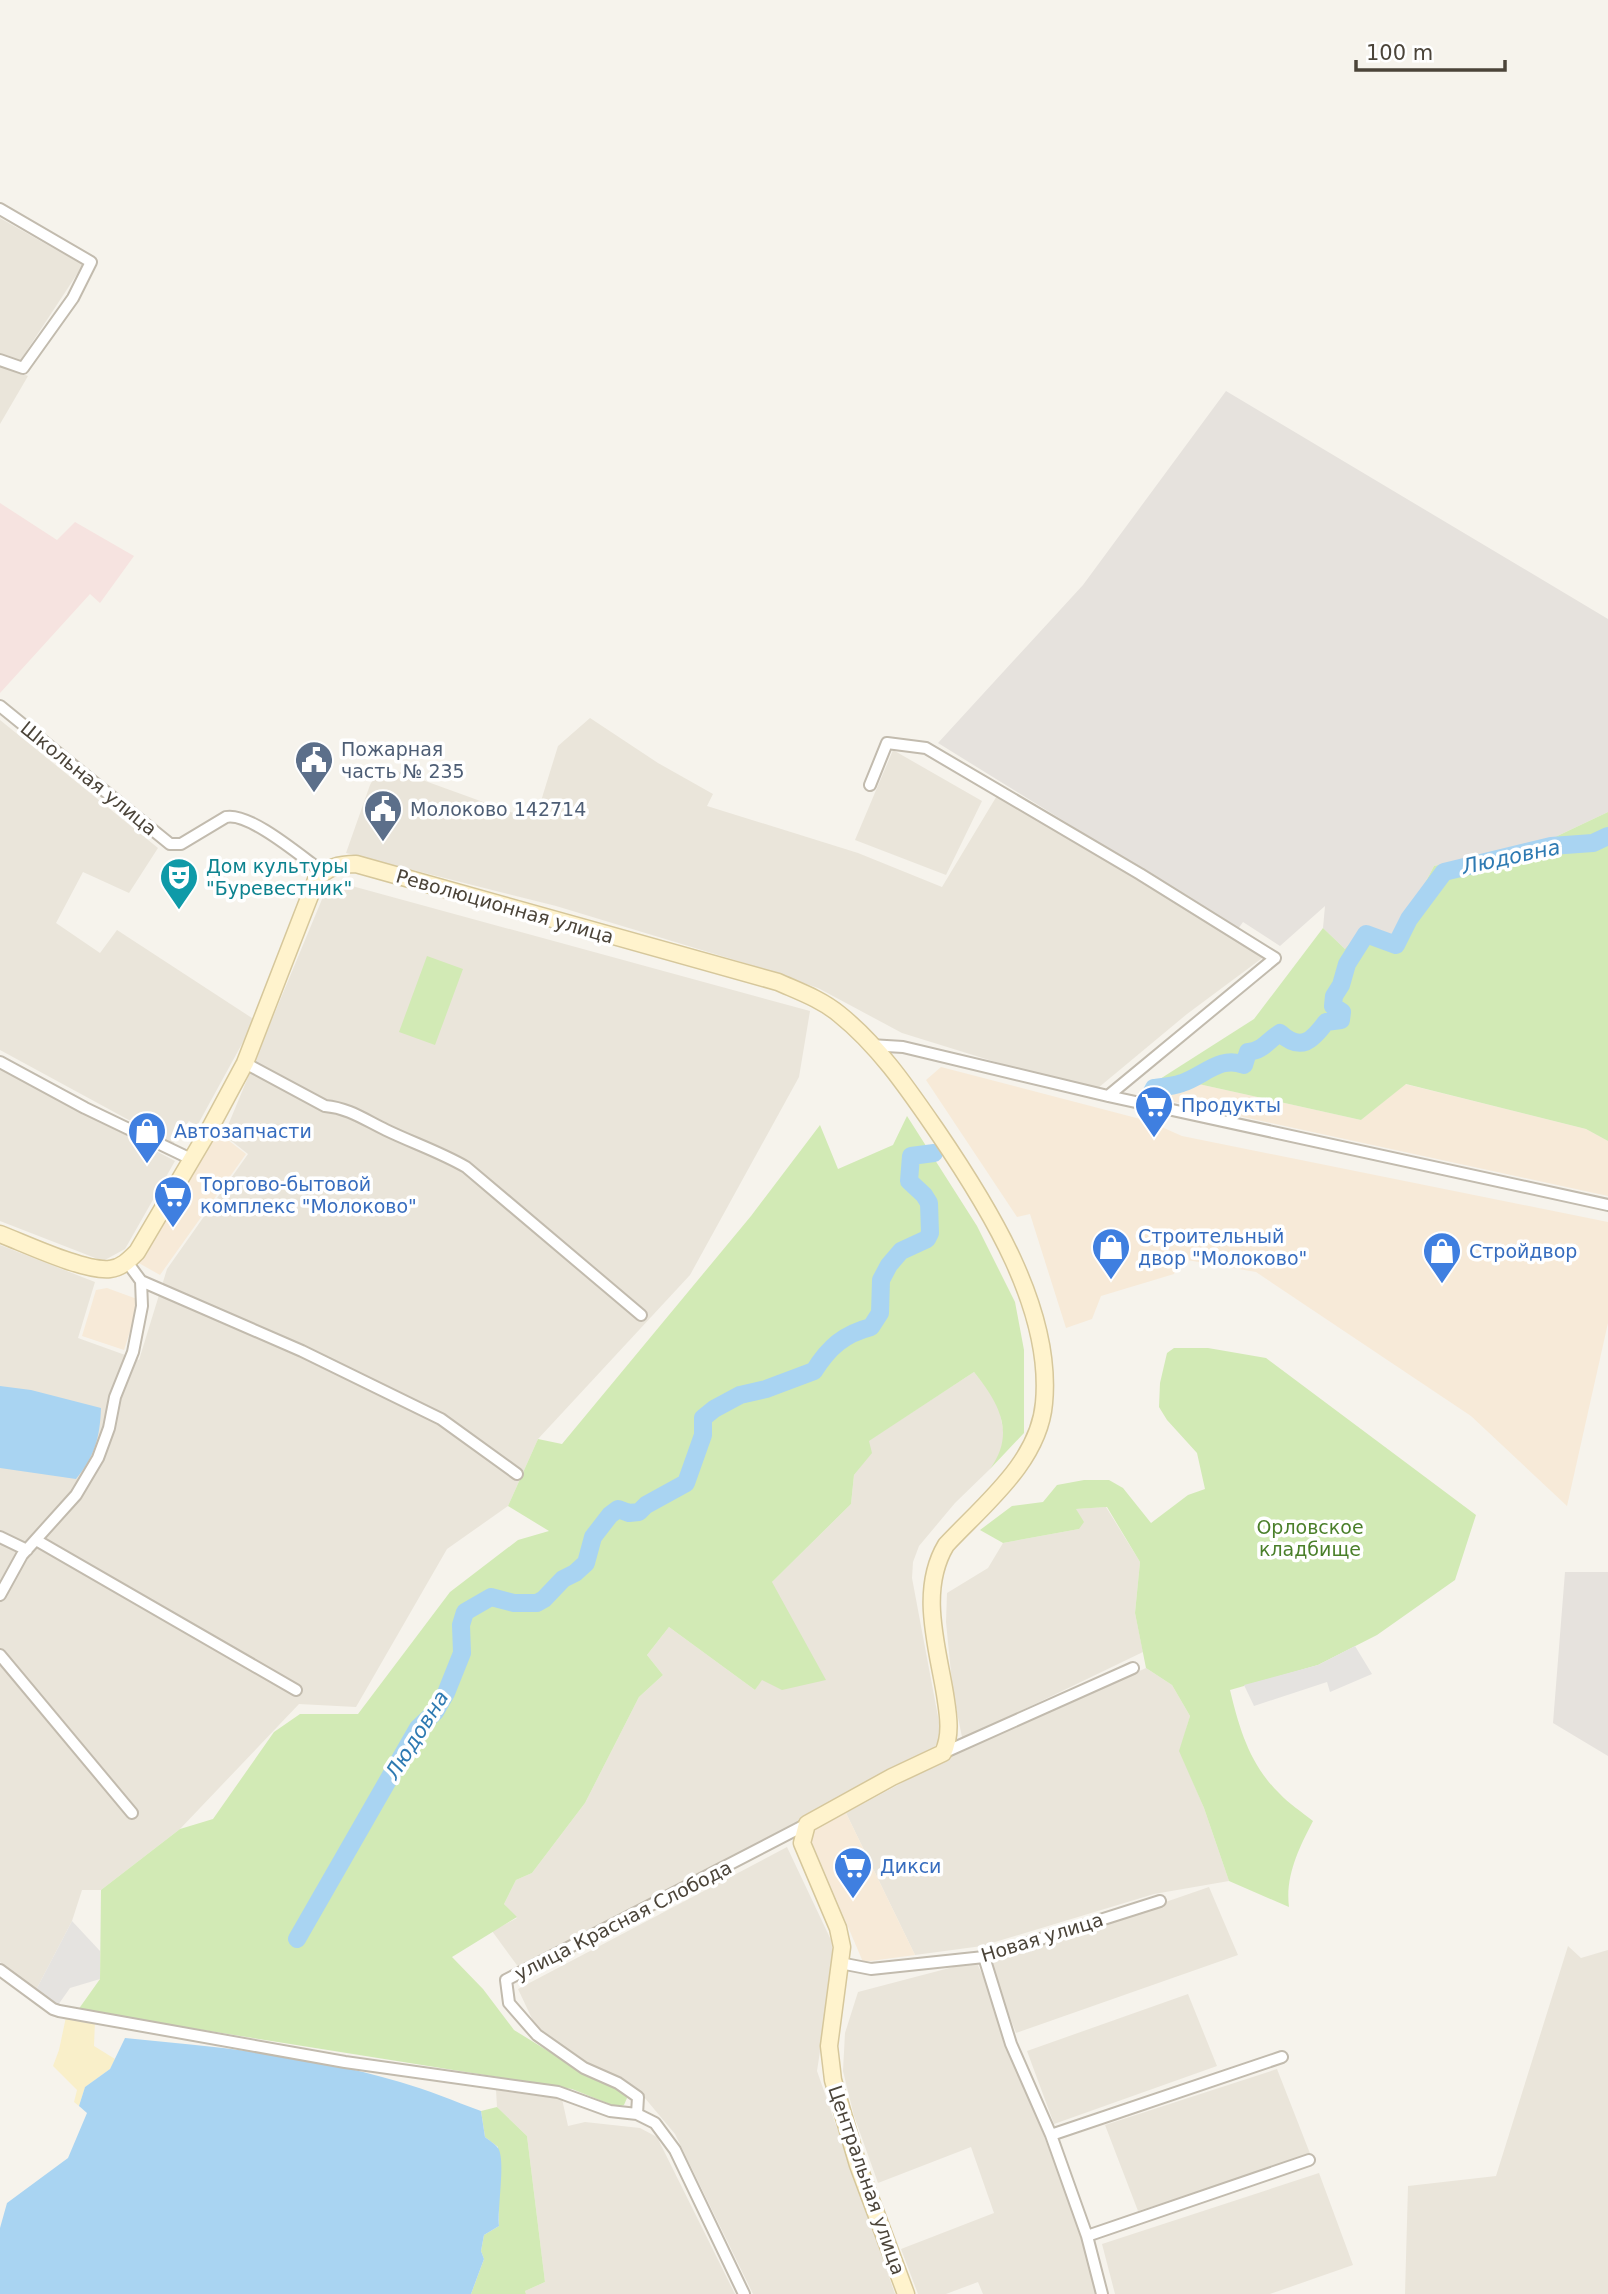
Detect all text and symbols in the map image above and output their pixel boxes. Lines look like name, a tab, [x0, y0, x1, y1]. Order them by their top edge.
scale bar	[1356, 28, 1505, 72]
text: 100 m	[1366, 41, 1433, 65]
street label: Школьная улица	[17, 716, 161, 840]
place label: Пожарная часть № 235	[341, 738, 465, 782]
public building icon: Пожарная часть № 235	[293, 739, 335, 794]
public building icon: Молоково 142714	[362, 788, 404, 843]
place label: Молоково 142714	[410, 798, 586, 820]
water label: Людовна	[1459, 835, 1562, 879]
place label: Дом культуры "Буревестник"	[206, 855, 352, 899]
theatre icon: Дом культуры "Буревестник"	[158, 856, 200, 911]
street label: Революционная улица	[394, 864, 616, 948]
supermarket icon: Продукты	[1133, 1084, 1175, 1139]
place label: Продукты	[1181, 1094, 1281, 1116]
shop icon: Автозапчасти	[126, 1110, 168, 1165]
place label: Автозапчасти	[174, 1120, 312, 1142]
place label: Торгово-бытовой комплекс "Молоково"	[199, 1173, 417, 1217]
supermarket icon: Торгово-бытовой комплекс "Молоково"	[152, 1174, 194, 1229]
place label: Строительный двор "Молоково"	[1138, 1225, 1307, 1269]
shop icon: Строительный двор "Молоково"	[1090, 1226, 1132, 1281]
shop icon: Стройдвор	[1421, 1230, 1463, 1285]
place label: Стройдвор	[1469, 1240, 1577, 1262]
park label: Орловское кладбище	[1256, 1516, 1364, 1560]
water label: Людовна	[380, 1686, 454, 1785]
supermarket icon: Дикси	[832, 1845, 874, 1900]
place label: Дикси	[880, 1855, 941, 1877]
street label: улица Красная Слобода	[511, 1856, 735, 1984]
street label: Новая улица	[978, 1908, 1106, 1966]
street label: Центральная улица	[824, 2082, 910, 2278]

